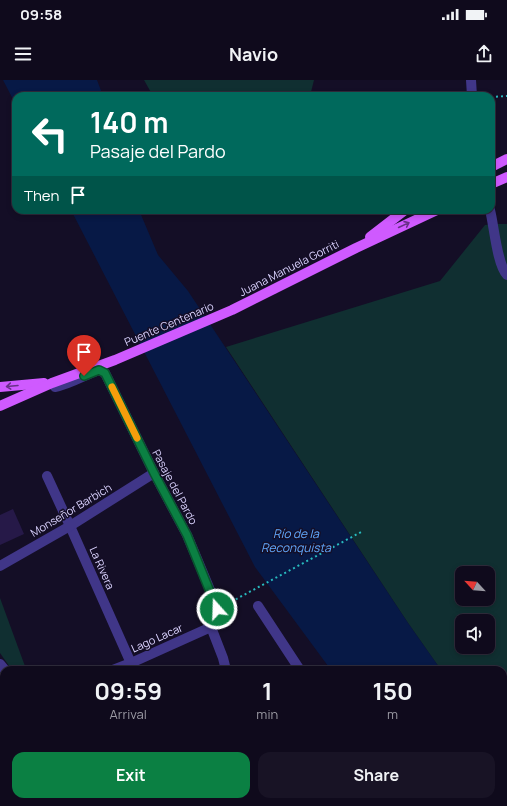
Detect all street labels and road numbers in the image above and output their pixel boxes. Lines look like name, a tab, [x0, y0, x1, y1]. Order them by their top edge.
street label: Juana Manuela Gorriti	[236, 236, 341, 299]
street label: Puente Centenario	[122, 298, 216, 349]
street label: Pasaje del Pardo	[149, 447, 202, 527]
street label: Monseñor Barbich	[27, 479, 114, 540]
street label: La Rivera	[86, 544, 118, 591]
street label: Lago Lacar	[129, 620, 185, 656]

